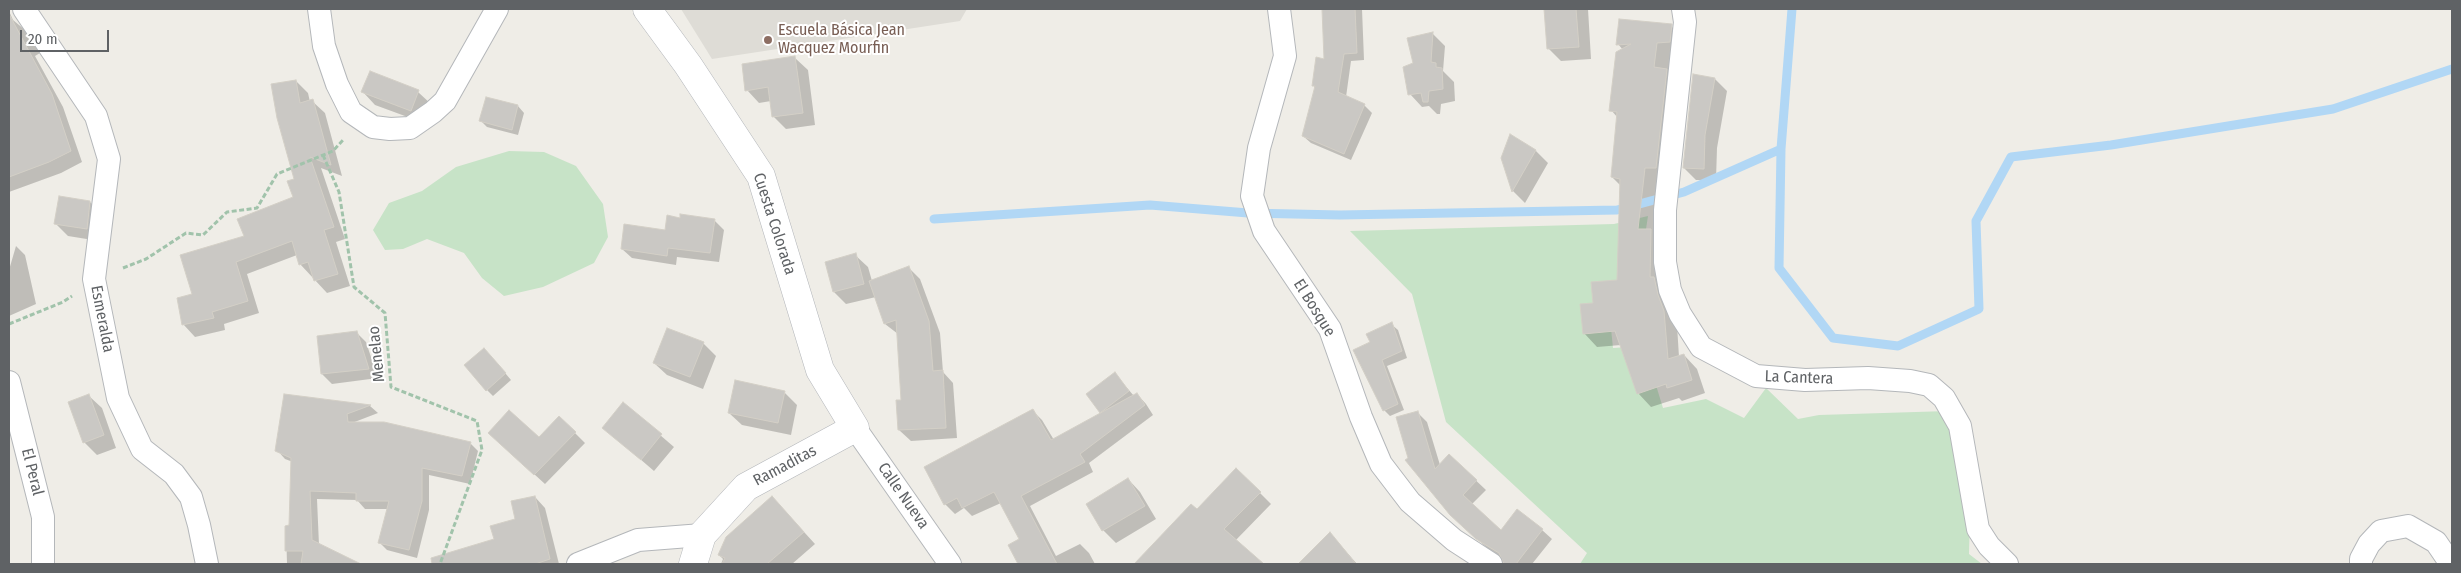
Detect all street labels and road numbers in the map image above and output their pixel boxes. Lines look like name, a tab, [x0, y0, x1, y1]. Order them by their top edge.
street label: Cuesta Colorada	[749, 171, 799, 277]
street label: El Bosque	[1289, 276, 1339, 340]
street label: Esmeralda	[86, 284, 118, 354]
street label: Menelao	[365, 325, 389, 383]
street label: La Cantera	[1764, 367, 1834, 389]
street label: Ramaditas	[750, 441, 820, 491]
street label: El Peral	[17, 446, 47, 498]
street label: Calle Nueva	[873, 459, 933, 533]

